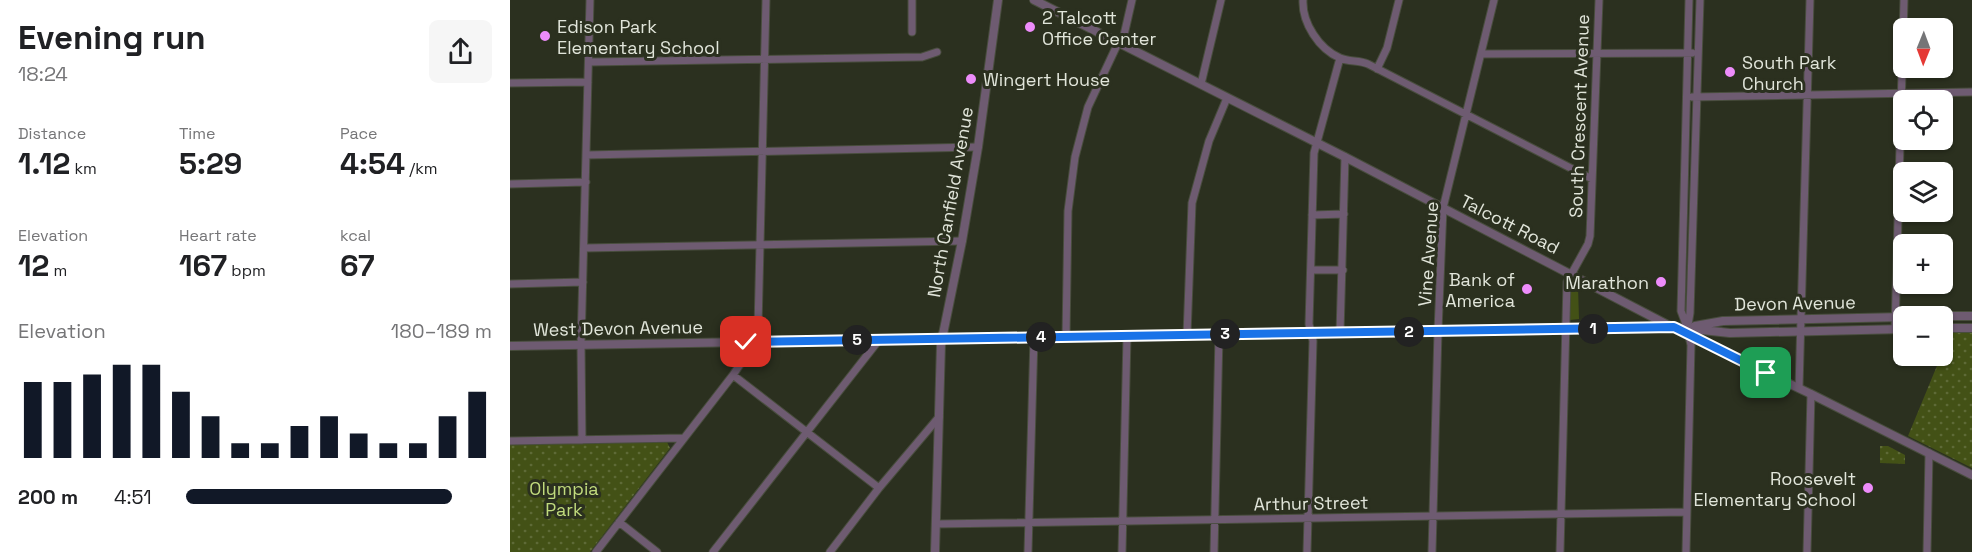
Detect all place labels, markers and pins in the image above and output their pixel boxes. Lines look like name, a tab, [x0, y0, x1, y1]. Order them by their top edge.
place label: 2 Talcott Office Center	[1042, 6, 1156, 50]
place label: Edison Park Elementary School	[557, 15, 720, 59]
marker: 2 Talcott Office Center	[1023, 20, 1037, 34]
marker: Edison Park Elementary School	[538, 29, 552, 43]
place label: South Park Church	[1742, 51, 1837, 95]
marker: South Park Church	[1723, 65, 1737, 79]
place label: Wingert House	[983, 68, 1110, 91]
marker: Wingert House	[964, 72, 978, 86]
place label: Bank of America	[1445, 268, 1515, 312]
place label: Marathon	[1565, 271, 1649, 294]
marker: Marathon	[1654, 275, 1668, 289]
marker: Bank of America	[1520, 282, 1534, 296]
pin: 1	[1578, 314, 1608, 344]
pin	[720, 316, 771, 367]
pin: 2	[1394, 317, 1424, 347]
pin: 3	[1210, 319, 1240, 349]
pin: 4	[1026, 322, 1056, 352]
pin: 5	[842, 325, 872, 355]
pin	[1740, 347, 1791, 398]
place label: Roosevelt Elementary School	[1693, 467, 1856, 511]
marker: Roosevelt Elementary School	[1861, 481, 1875, 495]

